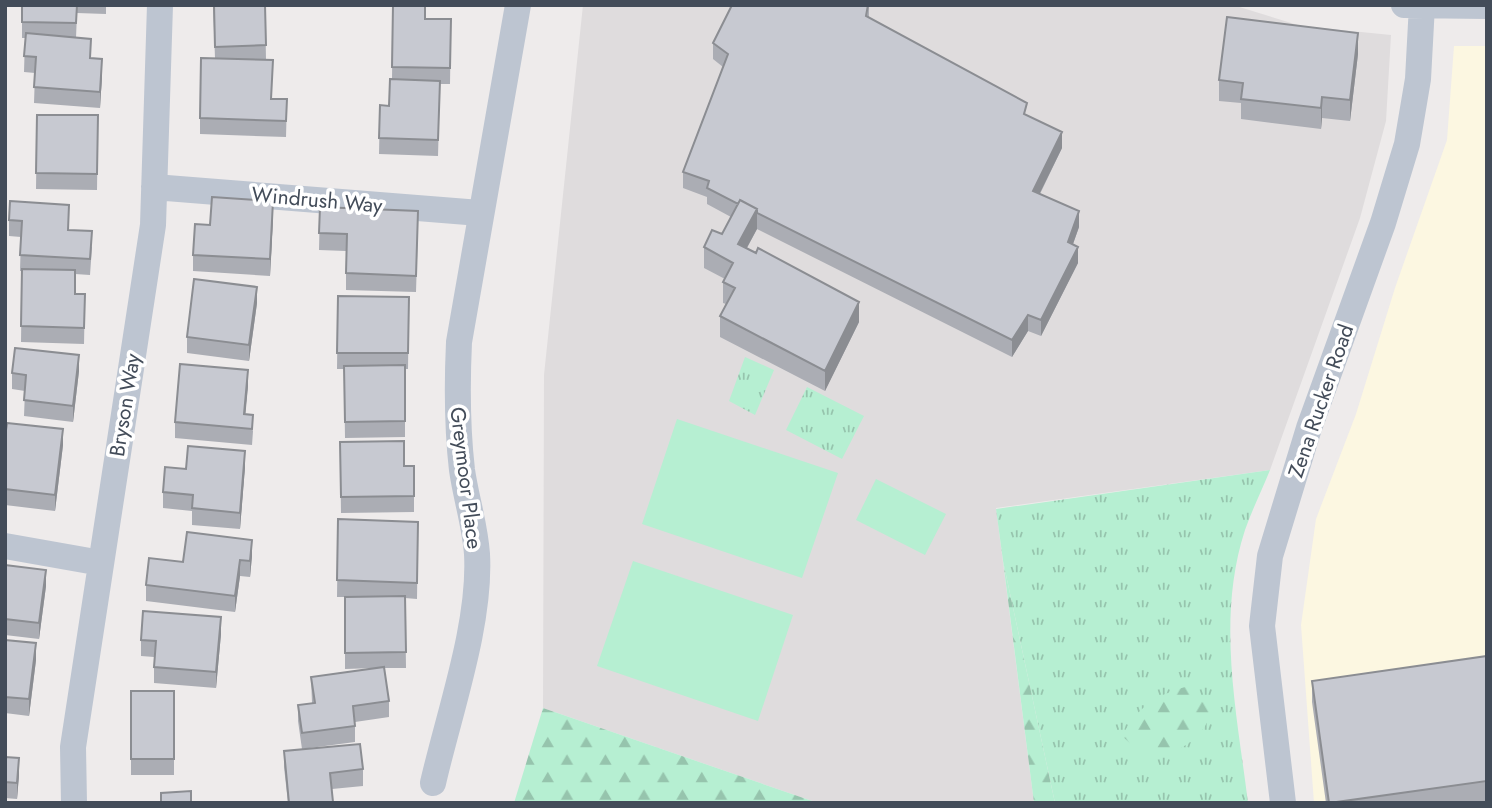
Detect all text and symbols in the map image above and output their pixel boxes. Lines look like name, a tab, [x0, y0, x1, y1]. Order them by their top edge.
street label: Windrush Way	[250, 179, 384, 221]
street label: Zena Rucker Road	[1281, 320, 1361, 482]
street label: Bryson Way	[102, 351, 148, 459]
street label: Greymoor Place	[442, 405, 490, 551]

